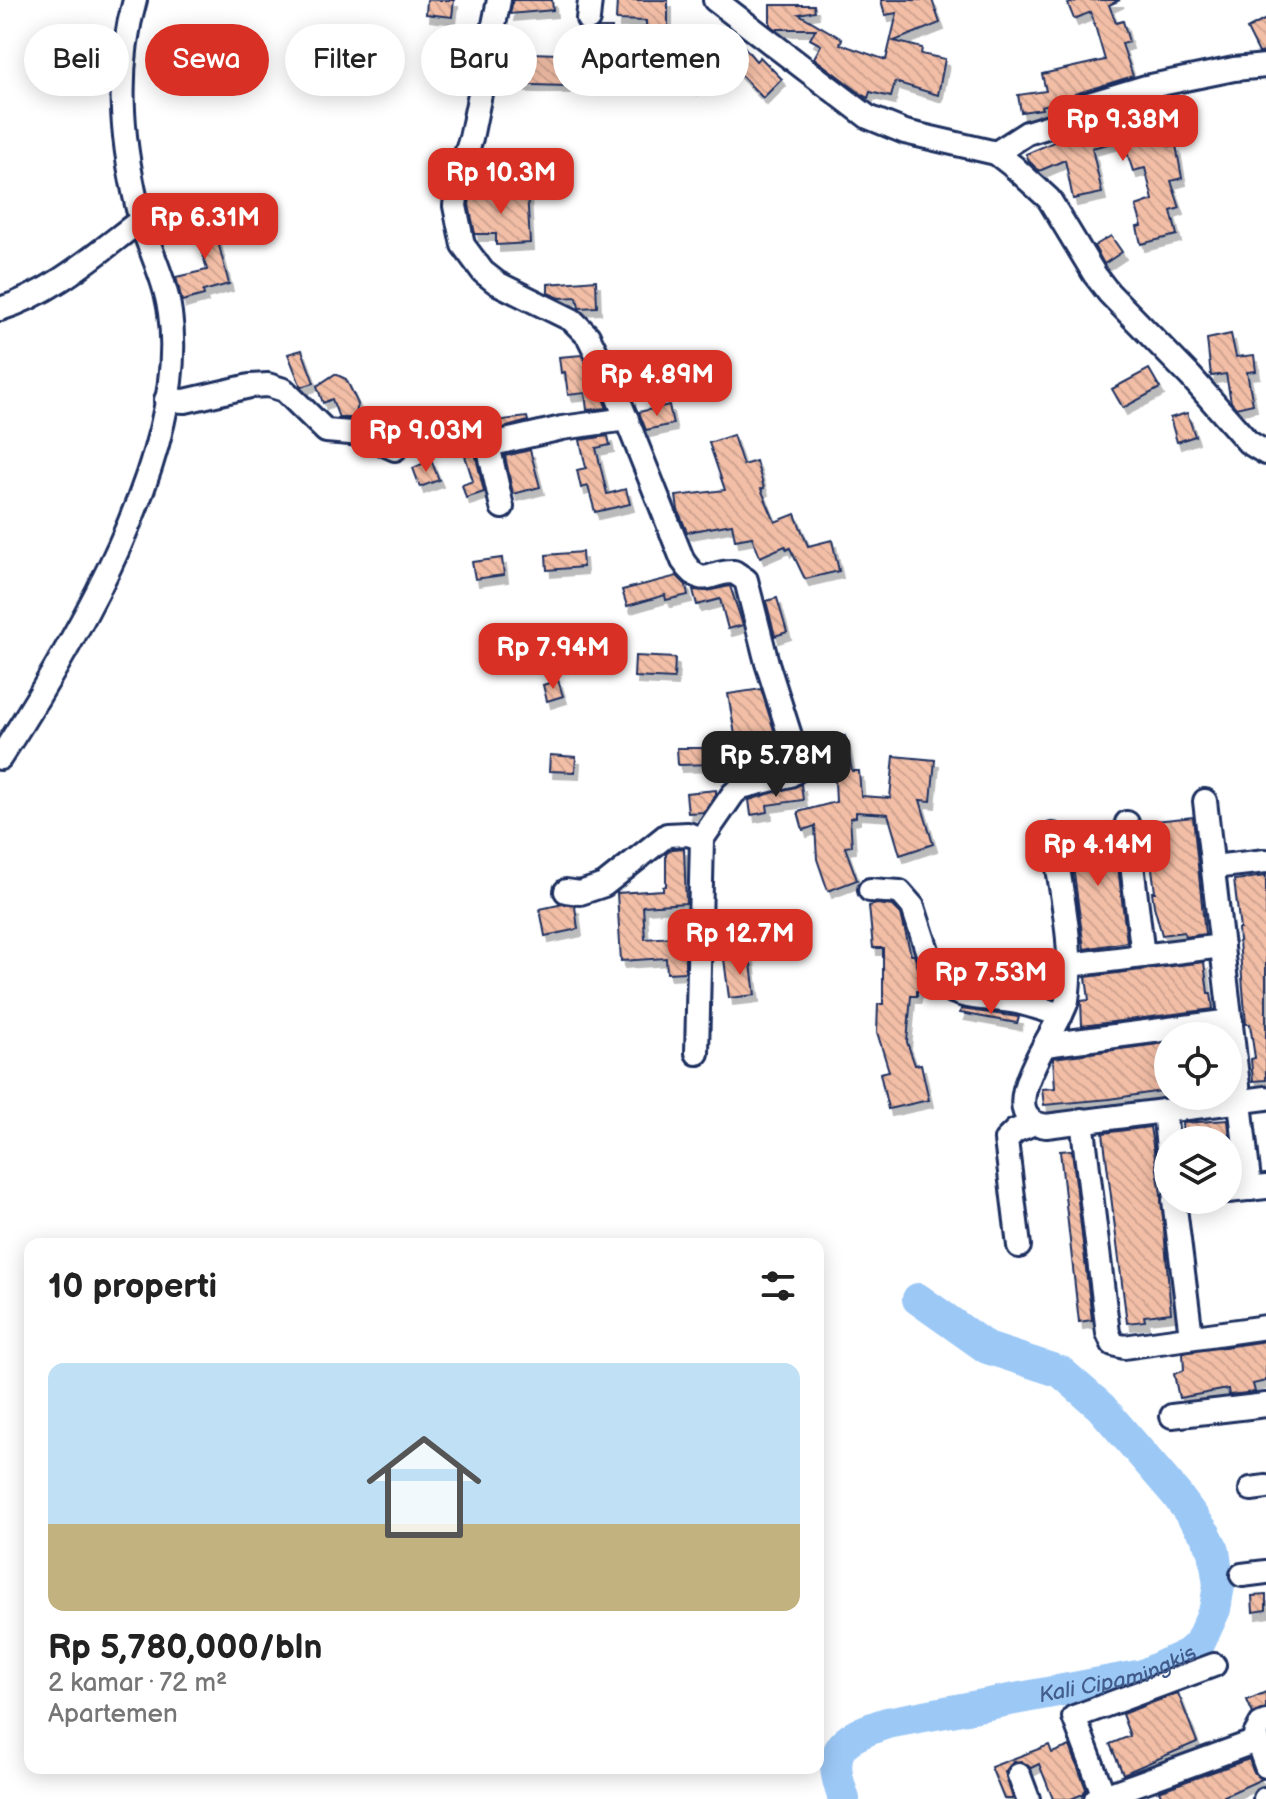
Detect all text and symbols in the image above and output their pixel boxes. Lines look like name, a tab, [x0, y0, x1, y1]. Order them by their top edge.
chip: Beli	[24, 24, 129, 96]
chip: Sewa	[145, 24, 269, 96]
chip: Filter	[285, 24, 405, 96]
chip: Baru	[421, 24, 537, 96]
chip: Apartemen	[553, 24, 749, 96]
pin: Rp 9.38M	[1040, 95, 1206, 163]
text: Rp 9.38M	[1066, 105, 1180, 136]
pin: Rp 10.3M	[418, 148, 584, 216]
text: Rp 10.3M	[446, 158, 556, 189]
pin: Rp 6.31M	[122, 193, 288, 261]
text: Rp 6.31M	[150, 203, 260, 234]
pin: Rp 4.89M	[574, 350, 740, 418]
text: Rp 4.89M	[600, 360, 714, 391]
pin: Rp 9.03M	[343, 406, 509, 474]
text: Rp 9.03M	[369, 416, 483, 447]
pin: Rp 7.94M	[470, 623, 636, 691]
text: Rp 7.94M	[497, 633, 609, 664]
pin: Rp 5.78M	[693, 731, 859, 799]
text: Rp 5.78M	[720, 741, 832, 772]
pin: Rp 4.14M	[1015, 820, 1181, 888]
text: Rp 4.14M	[1043, 830, 1153, 861]
pin: Rp 12.7M	[657, 909, 823, 977]
text: Rp 12.7M	[686, 919, 794, 950]
pin: Rp 7.53M	[908, 948, 1074, 1016]
text: Rp 7.53M	[935, 958, 1047, 989]
map controls	[1154, 1022, 1242, 1214]
button: locate	[1154, 1022, 1242, 1110]
button: layers	[1154, 1126, 1242, 1214]
icon: filters	[756, 1264, 800, 1308]
text: 10 properti	[48, 1266, 217, 1307]
icon: home	[352, 1415, 496, 1559]
text: Rp 5,780,000/bln	[48, 1627, 322, 1668]
water label: Kali Cipamingkis	[1037, 1641, 1203, 1709]
text: 2 kamar · 72 m²	[48, 1668, 227, 1699]
text: Apartemen	[48, 1699, 178, 1730]

